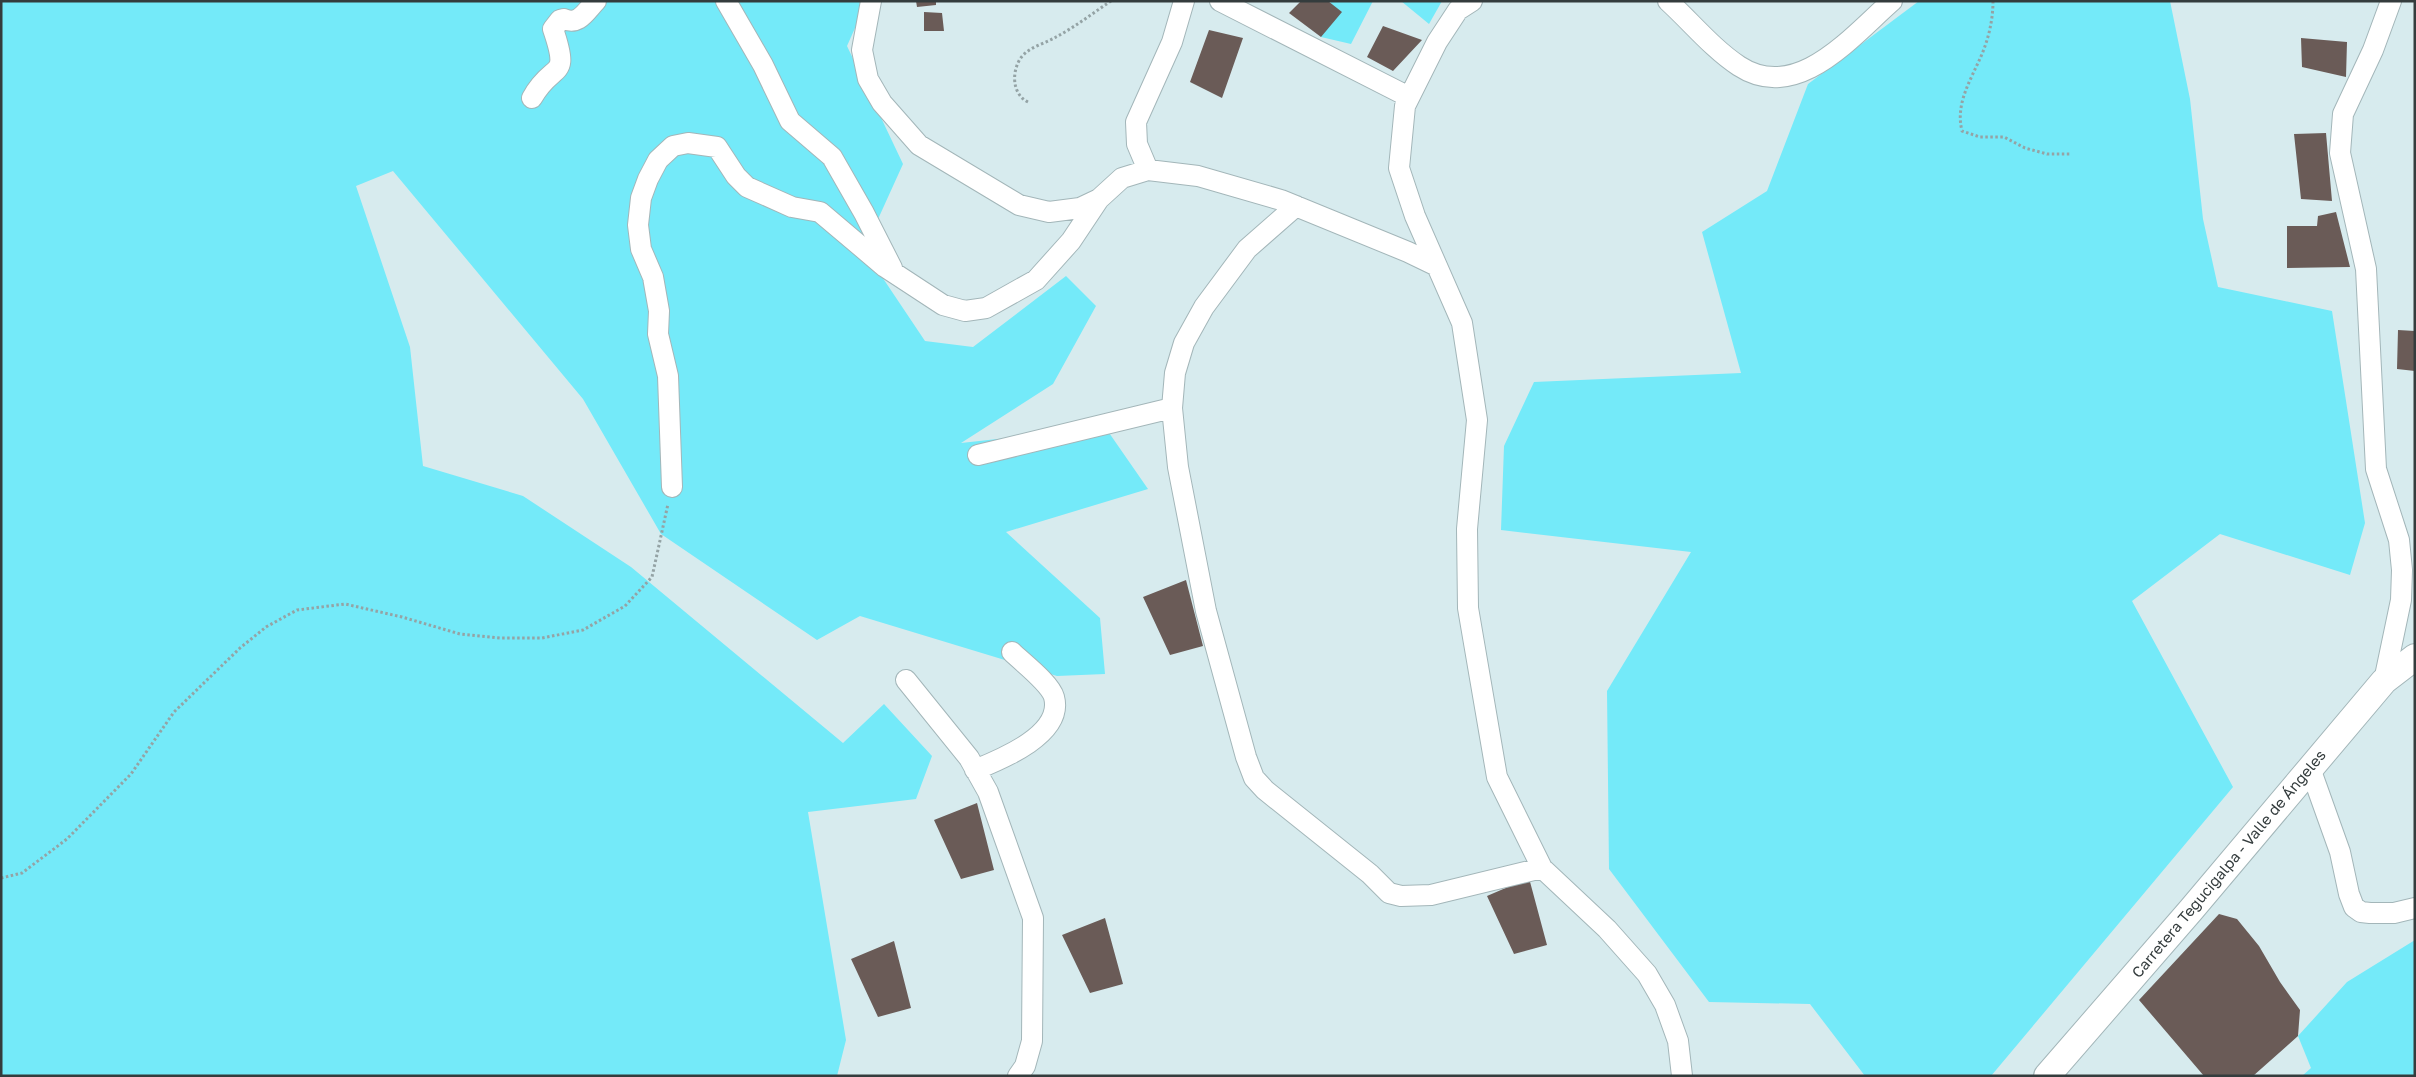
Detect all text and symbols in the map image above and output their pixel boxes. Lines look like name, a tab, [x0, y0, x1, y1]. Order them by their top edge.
street label: Carretera Tegucigalpa - Valle de Ángeles	[2128, 746, 2329, 981]

